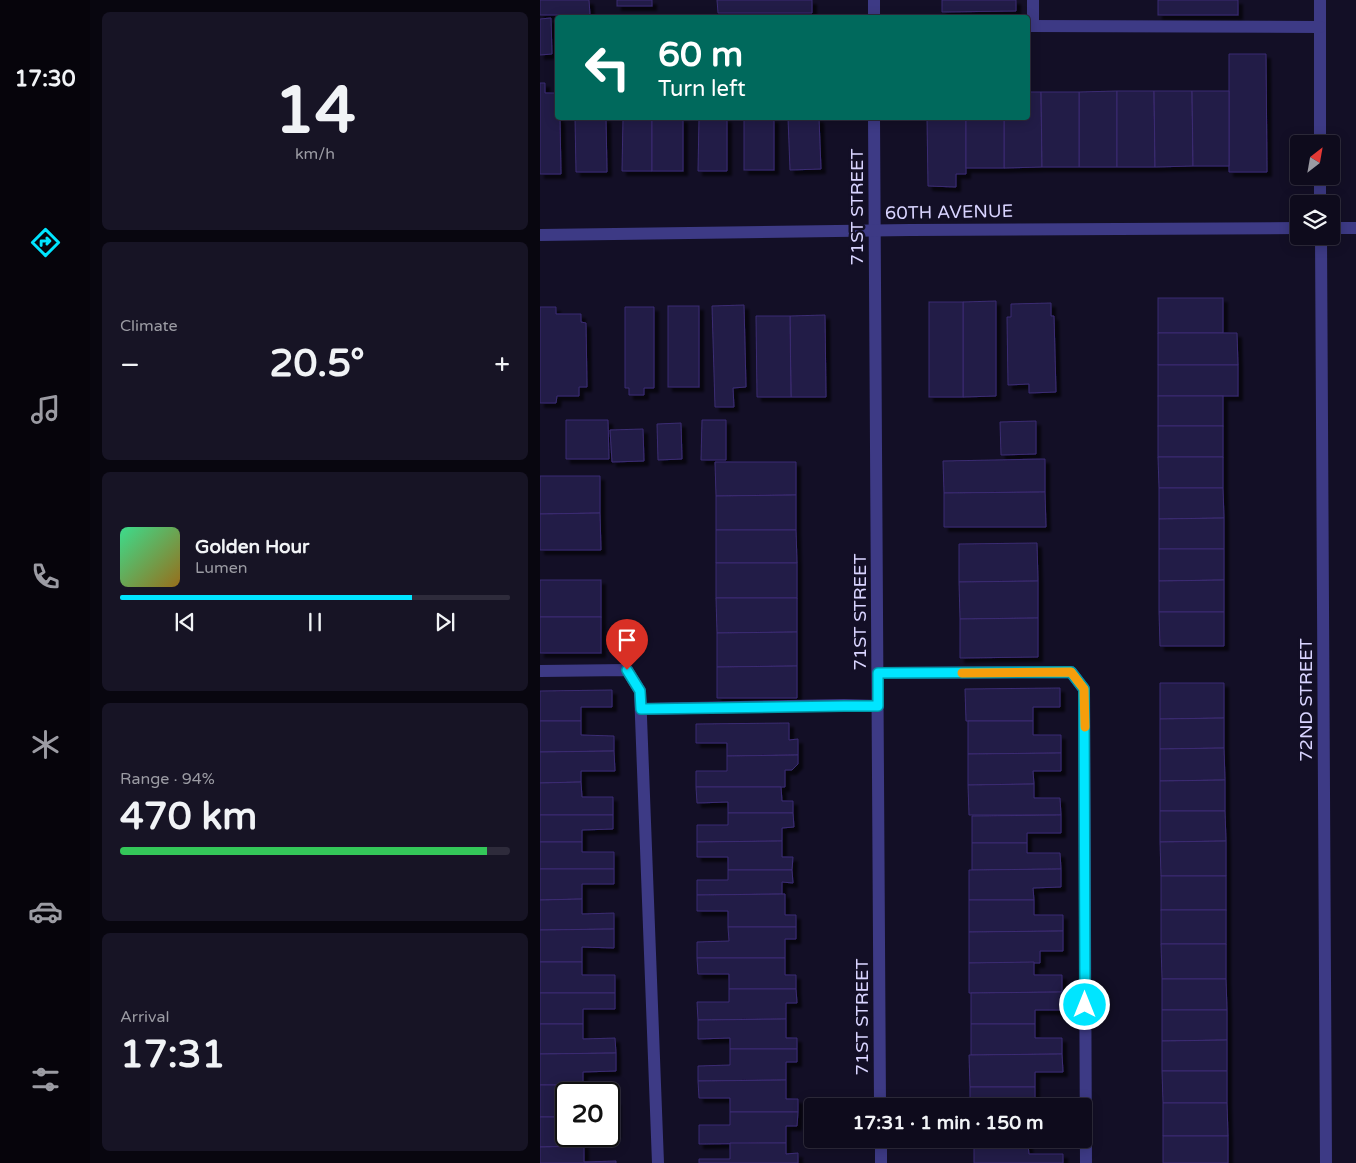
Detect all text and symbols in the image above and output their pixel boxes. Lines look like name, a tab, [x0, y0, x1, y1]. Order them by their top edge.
text: 60 m	[658, 34, 743, 76]
icon: left	[575, 35, 640, 100]
text: 17:30	[15, 66, 75, 92]
text: 14	[274, 72, 356, 151]
text: Turn left	[658, 76, 746, 102]
north arrow	[1290, 135, 1340, 185]
map controls	[1290, 135, 1340, 245]
text: km/h	[295, 144, 335, 164]
street label: 71ST STREET	[846, 149, 868, 265]
button: layers	[1290, 195, 1340, 245]
street label: 60TH AVENUE	[885, 200, 1013, 224]
icon: directions	[28, 225, 63, 260]
text: Climate	[120, 316, 178, 336]
text: 20.5°	[270, 341, 365, 387]
text: −	[120, 348, 140, 382]
text: +	[494, 348, 510, 382]
icon: music	[28, 392, 63, 427]
text: Golden Hour	[195, 536, 309, 558]
street label: 71ST STREET	[849, 554, 871, 670]
text: Lumen	[195, 558, 247, 578]
icon: phone	[28, 559, 63, 594]
icon: previous	[171, 608, 199, 636]
icon: pause	[301, 608, 329, 636]
icon: next	[431, 608, 459, 636]
pin	[606, 619, 648, 670]
icon: arrive	[613, 626, 641, 654]
street label: 72ND STREET	[1295, 638, 1317, 762]
icon: climate	[28, 727, 63, 762]
text: Range · 94%	[120, 769, 215, 789]
text: 470 km	[120, 794, 257, 840]
icon: car	[28, 894, 63, 929]
street label: 71ST STREET	[851, 959, 873, 1075]
position arrow	[1058, 978, 1110, 1030]
text: Arrival	[120, 1007, 169, 1027]
text: 17:31	[120, 1032, 225, 1078]
icon: filters	[28, 1062, 63, 1097]
speed limit sign: 20	[555, 1082, 620, 1147]
text: 17:31 · 1 min · 150 m	[852, 1112, 1044, 1134]

